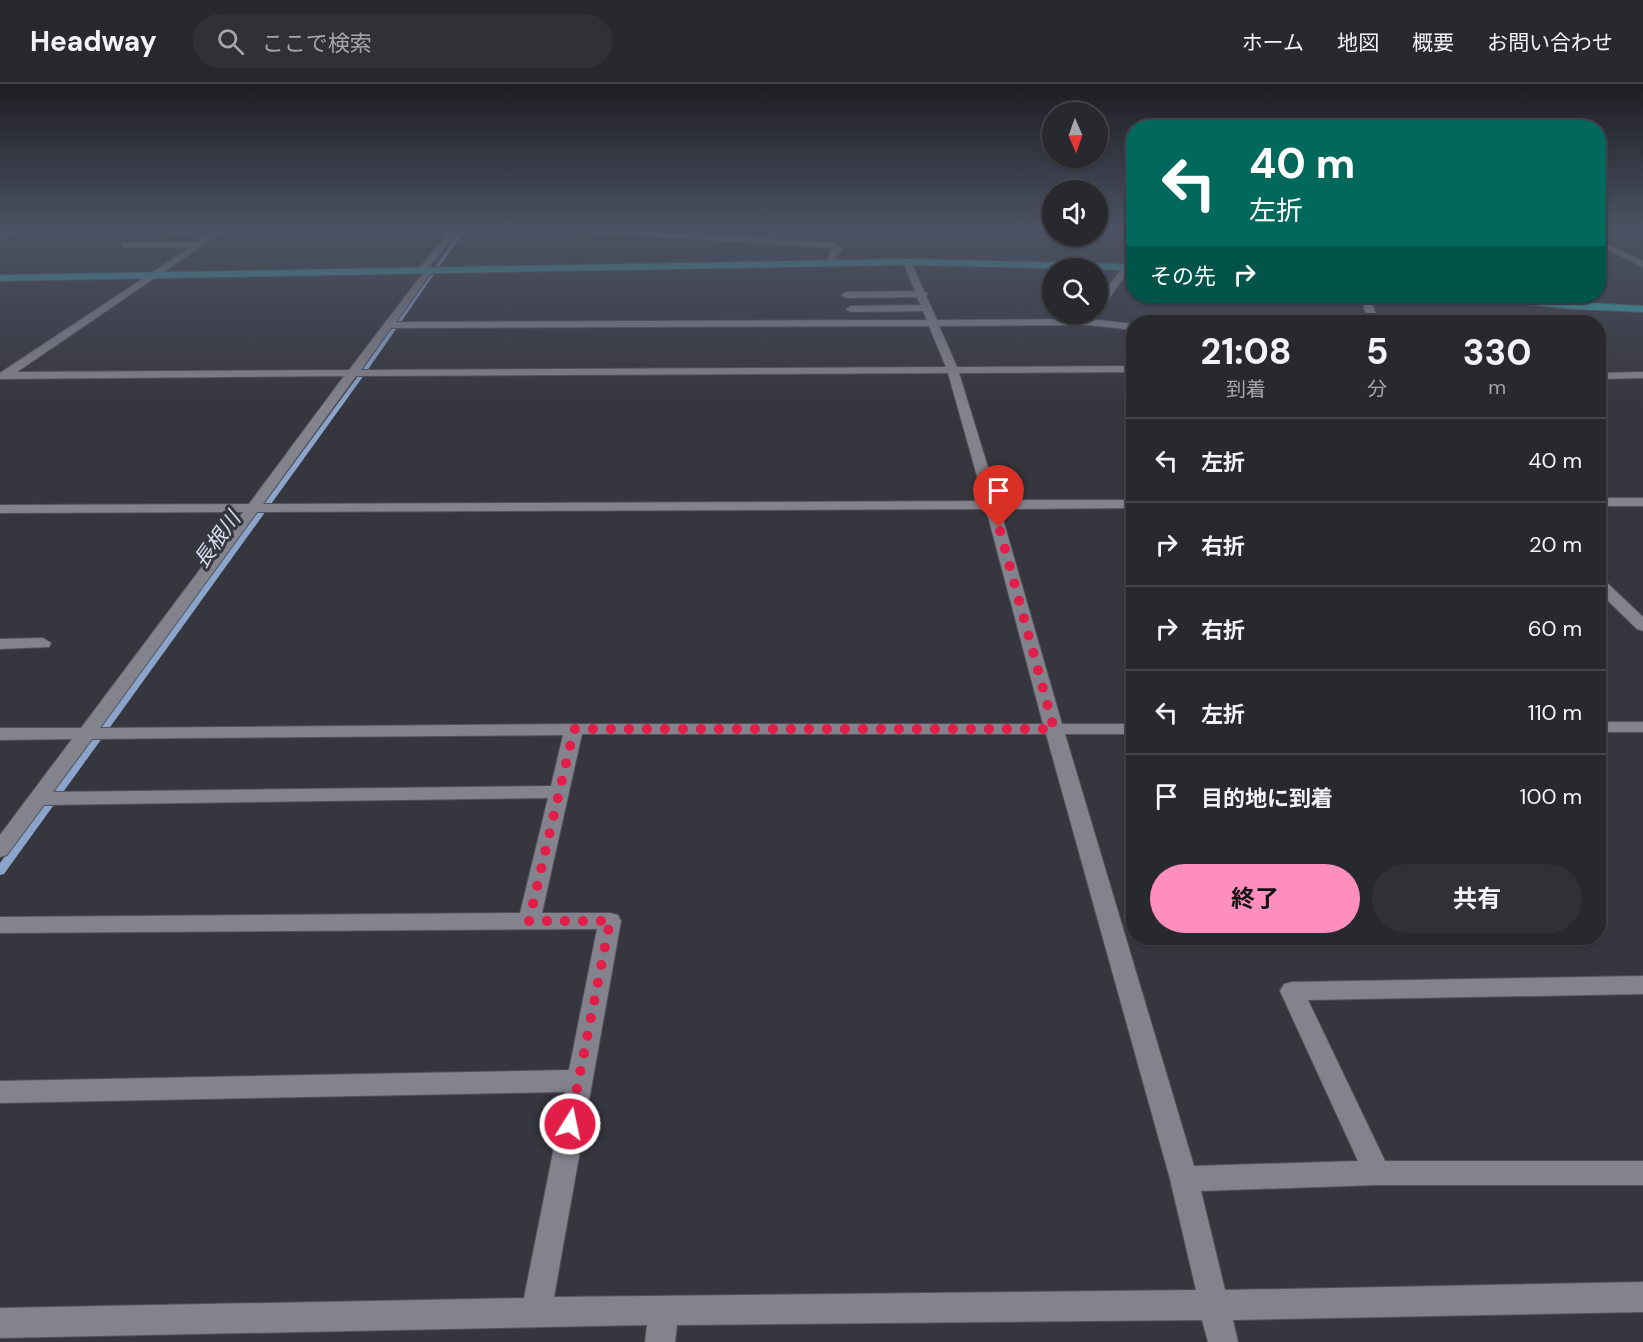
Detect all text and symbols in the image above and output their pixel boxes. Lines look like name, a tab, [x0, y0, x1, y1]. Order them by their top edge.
search box	[193, 14, 613, 68]
text: Headway	[30, 23, 157, 60]
icon: search	[214, 25, 247, 58]
text: ここで検索	[262, 29, 372, 58]
text: ホーム	[1242, 29, 1304, 57]
text: 地図	[1337, 29, 1379, 57]
text: 概要	[1412, 29, 1454, 57]
text: お問い合わせ	[1487, 29, 1613, 57]
north arrow	[1042, 102, 1108, 168]
map controls	[1042, 102, 1108, 324]
text: 40 m	[1249, 136, 1355, 191]
icon: left	[1150, 144, 1228, 222]
button: sound	[1042, 180, 1108, 246]
text: 左折	[1249, 193, 1303, 228]
button: search	[1042, 258, 1108, 324]
icon: right	[1228, 258, 1261, 291]
text: その先	[1150, 262, 1216, 291]
text: 21:08	[1200, 328, 1292, 375]
text: 5	[1366, 328, 1388, 375]
text: 330	[1463, 329, 1532, 376]
text: m	[1488, 374, 1506, 400]
text: 到着	[1226, 376, 1266, 402]
text: 分	[1367, 376, 1387, 402]
icon: left	[1150, 444, 1183, 477]
text: 40 m	[1528, 446, 1582, 475]
text: 左折	[1201, 448, 1245, 477]
pin	[973, 465, 1024, 527]
icon: arrive	[982, 474, 1015, 507]
water label: 長根川	[187, 505, 248, 574]
icon: right	[1150, 528, 1183, 561]
text: 20 m	[1529, 530, 1582, 559]
text: 右折	[1201, 532, 1245, 561]
icon: right	[1150, 612, 1183, 645]
text: 60 m	[1528, 614, 1582, 643]
text: 右折	[1201, 616, 1245, 645]
icon: left	[1150, 696, 1183, 729]
text: 110 m	[1528, 698, 1582, 727]
text: 左折	[1201, 700, 1245, 729]
icon: arrive	[1150, 780, 1183, 813]
text: 100 m	[1520, 782, 1582, 811]
text: 目的地に到着	[1201, 784, 1333, 813]
button: 終了	[1150, 864, 1360, 933]
button: 共有	[1372, 864, 1582, 933]
position arrow	[538, 1092, 602, 1156]

